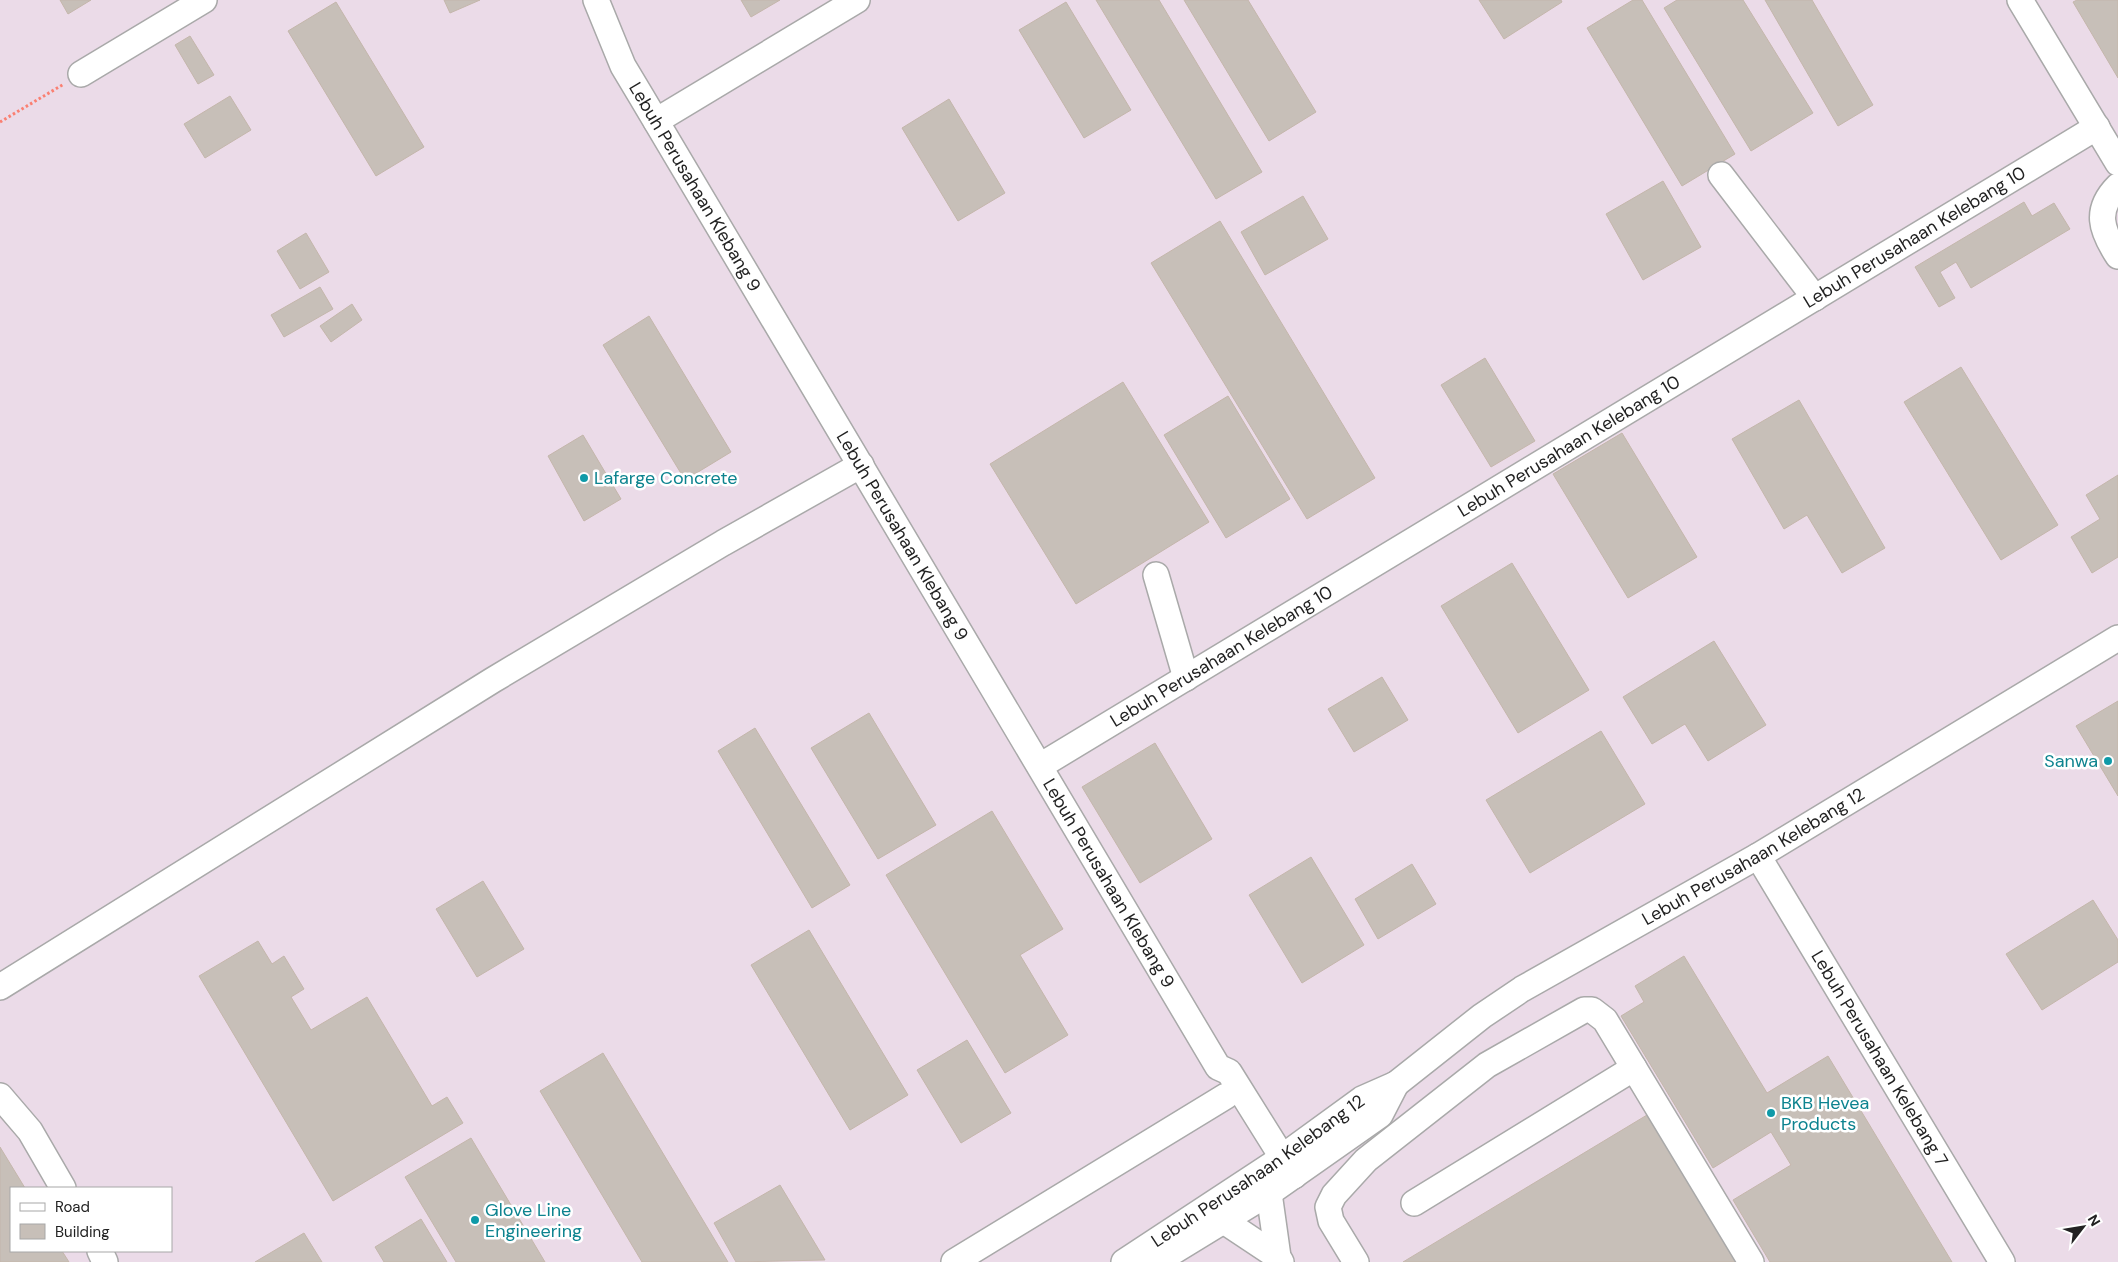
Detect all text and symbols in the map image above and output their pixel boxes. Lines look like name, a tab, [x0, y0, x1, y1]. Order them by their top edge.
street label: Lebuh Perusahaan Klebang 9	[623, 78, 767, 296]
street label: Lebuh Perusahaan Kelebang 10	[1799, 161, 2030, 314]
street label: Lebuh Perusahaan Kelebang 10	[1453, 370, 1685, 523]
street label: Lebuh Perusahaan Klebang 9	[831, 427, 974, 645]
place label: Lafarge Concrete	[594, 466, 737, 490]
marker: Lafarge Concrete	[578, 472, 590, 484]
street label: Lebuh Perusahaan Kelebang 10	[1106, 580, 1337, 733]
place label: Sanwa	[2044, 749, 2098, 773]
marker: Sanwa	[2102, 755, 2114, 767]
street label: Lebuh Perusahaan Klebang 9	[1037, 774, 1180, 992]
street label: Lebuh Perusahaan Kelebang 12	[1638, 782, 1869, 931]
street label: Lebuh Perusahaan Kelebang 7	[1806, 946, 1954, 1171]
street label: Lebuh Perusahaan Kelebang 12	[1147, 1089, 1369, 1253]
place label: BKB Hevea Products	[1781, 1091, 1869, 1136]
marker: BKB Hevea Products	[1765, 1107, 1777, 1119]
legend	[10, 1187, 172, 1252]
text: Road	[55, 1197, 90, 1217]
place label: Glove Line Engineering	[485, 1198, 582, 1243]
north arrow	[2058, 1202, 2108, 1252]
text: N	[2084, 1211, 2104, 1229]
marker: Glove Line Engineering	[469, 1214, 481, 1226]
text: Building	[55, 1222, 110, 1242]

